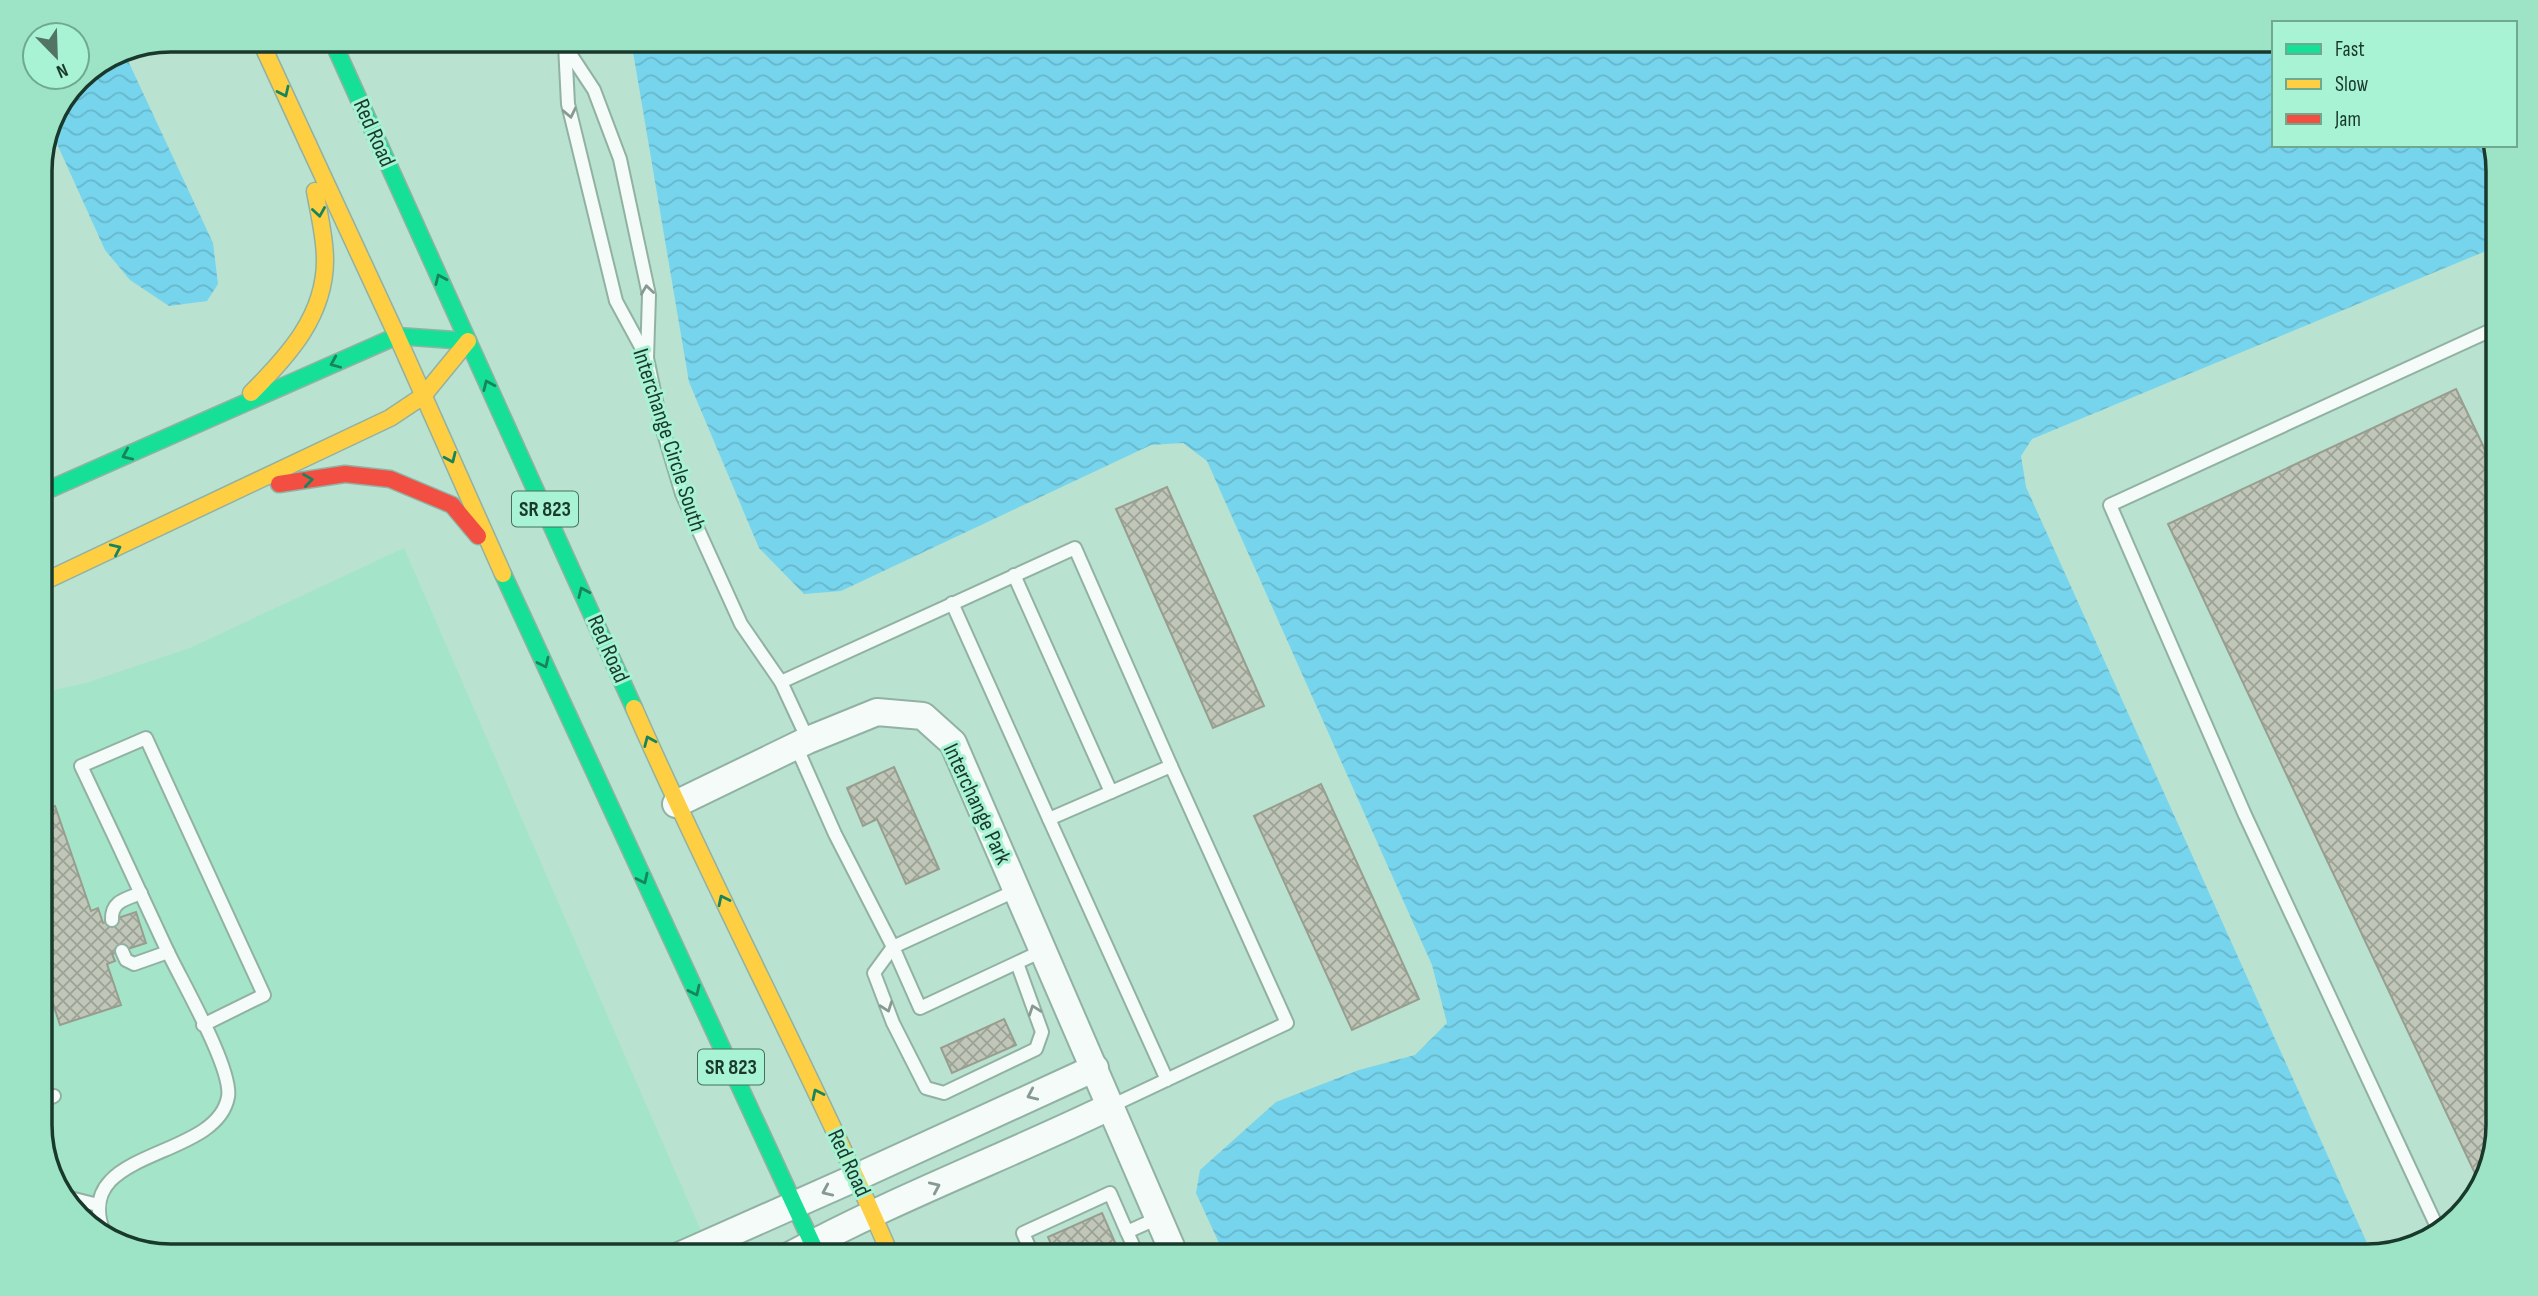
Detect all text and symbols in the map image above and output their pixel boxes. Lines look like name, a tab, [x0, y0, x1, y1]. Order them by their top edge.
north arrow	[21, 21, 91, 91]
legend	[2272, 21, 2517, 147]
text: Fast	[2335, 37, 2365, 62]
text: N	[53, 58, 71, 83]
text: Slow	[2335, 72, 2369, 97]
one-way arrow	[276, 85, 290, 97]
street label: Red Road	[347, 95, 401, 171]
one-way arrow	[562, 107, 577, 119]
text: Jam	[2334, 107, 2361, 132]
one-way arrow	[311, 206, 326, 218]
one-way arrow	[434, 273, 448, 286]
one-way arrow	[639, 284, 654, 296]
street label: Interchange Circle South	[626, 345, 712, 535]
one-way arrow	[330, 355, 342, 369]
one-way arrow	[482, 380, 496, 392]
one-way arrow	[122, 447, 134, 461]
one-way arrow	[443, 451, 457, 463]
one-way arrow	[302, 472, 314, 487]
road number: SR 823	[512, 491, 578, 526]
one-way arrow	[109, 543, 121, 557]
one-way arrow	[577, 587, 591, 599]
street label: Red Road	[581, 611, 635, 687]
one-way arrow	[536, 656, 550, 668]
one-way arrow	[643, 736, 657, 748]
street label: Interchange Park	[937, 739, 1017, 869]
one-way arrow	[635, 871, 649, 884]
one-way arrow	[717, 895, 731, 907]
one-way arrow	[687, 983, 701, 996]
one-way arrow	[879, 1001, 893, 1013]
one-way arrow	[1028, 1005, 1042, 1017]
road number: SR 823	[698, 1050, 764, 1084]
one-way arrow	[1027, 1087, 1040, 1101]
one-way arrow	[811, 1089, 825, 1101]
street label: Red Road	[821, 1125, 877, 1201]
one-way arrow	[928, 1181, 941, 1195]
one-way arrow	[822, 1183, 834, 1197]

